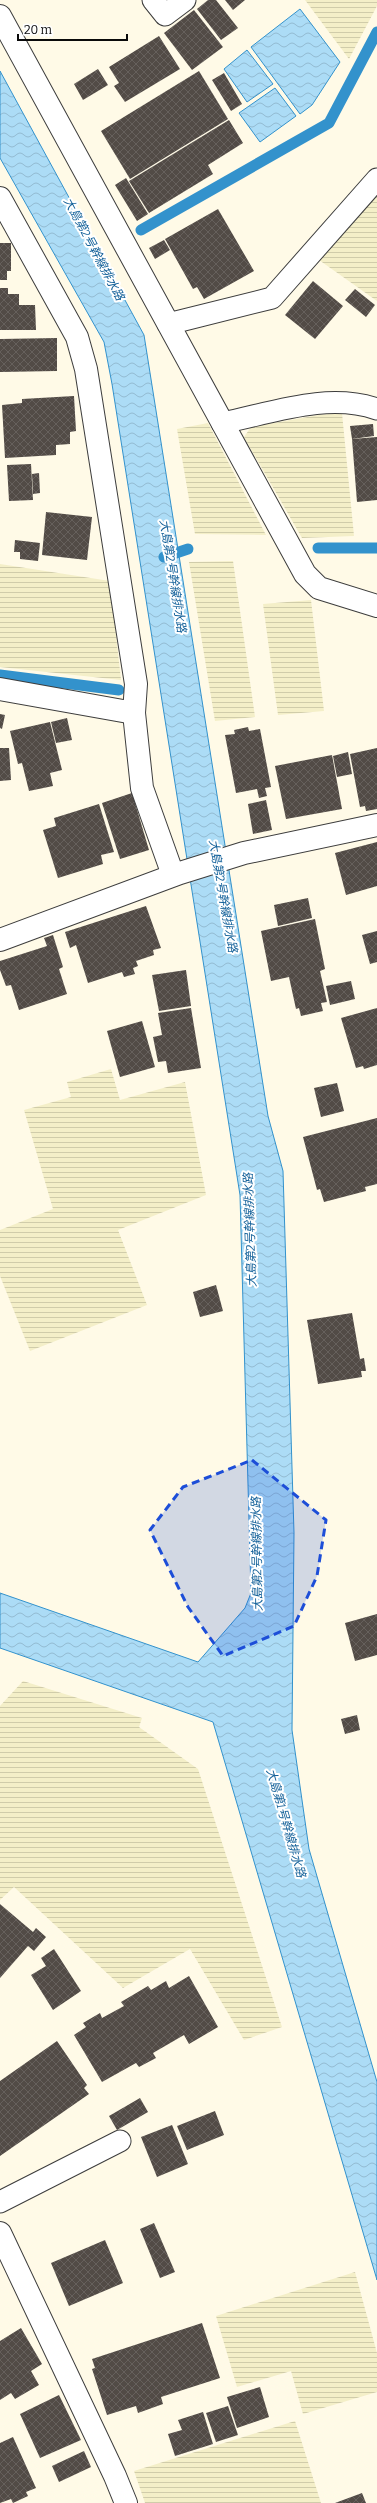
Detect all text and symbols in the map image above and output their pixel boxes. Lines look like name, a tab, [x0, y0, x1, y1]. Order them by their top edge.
scale bar	[18, 16, 127, 42]
text: 20 m	[24, 23, 53, 37]
water label: 大島第2号幹線排水路	[61, 195, 128, 304]
water label: 大島第2号幹線排水路	[157, 518, 189, 635]
water label: 大島第2号幹線排水路	[206, 838, 240, 955]
water label: 大島第2号幹線排水路	[241, 1172, 259, 1287]
water label: 大島第2号幹線排水路	[249, 1496, 265, 1611]
water label: 大島第1号幹線排水路	[264, 1767, 309, 1880]

